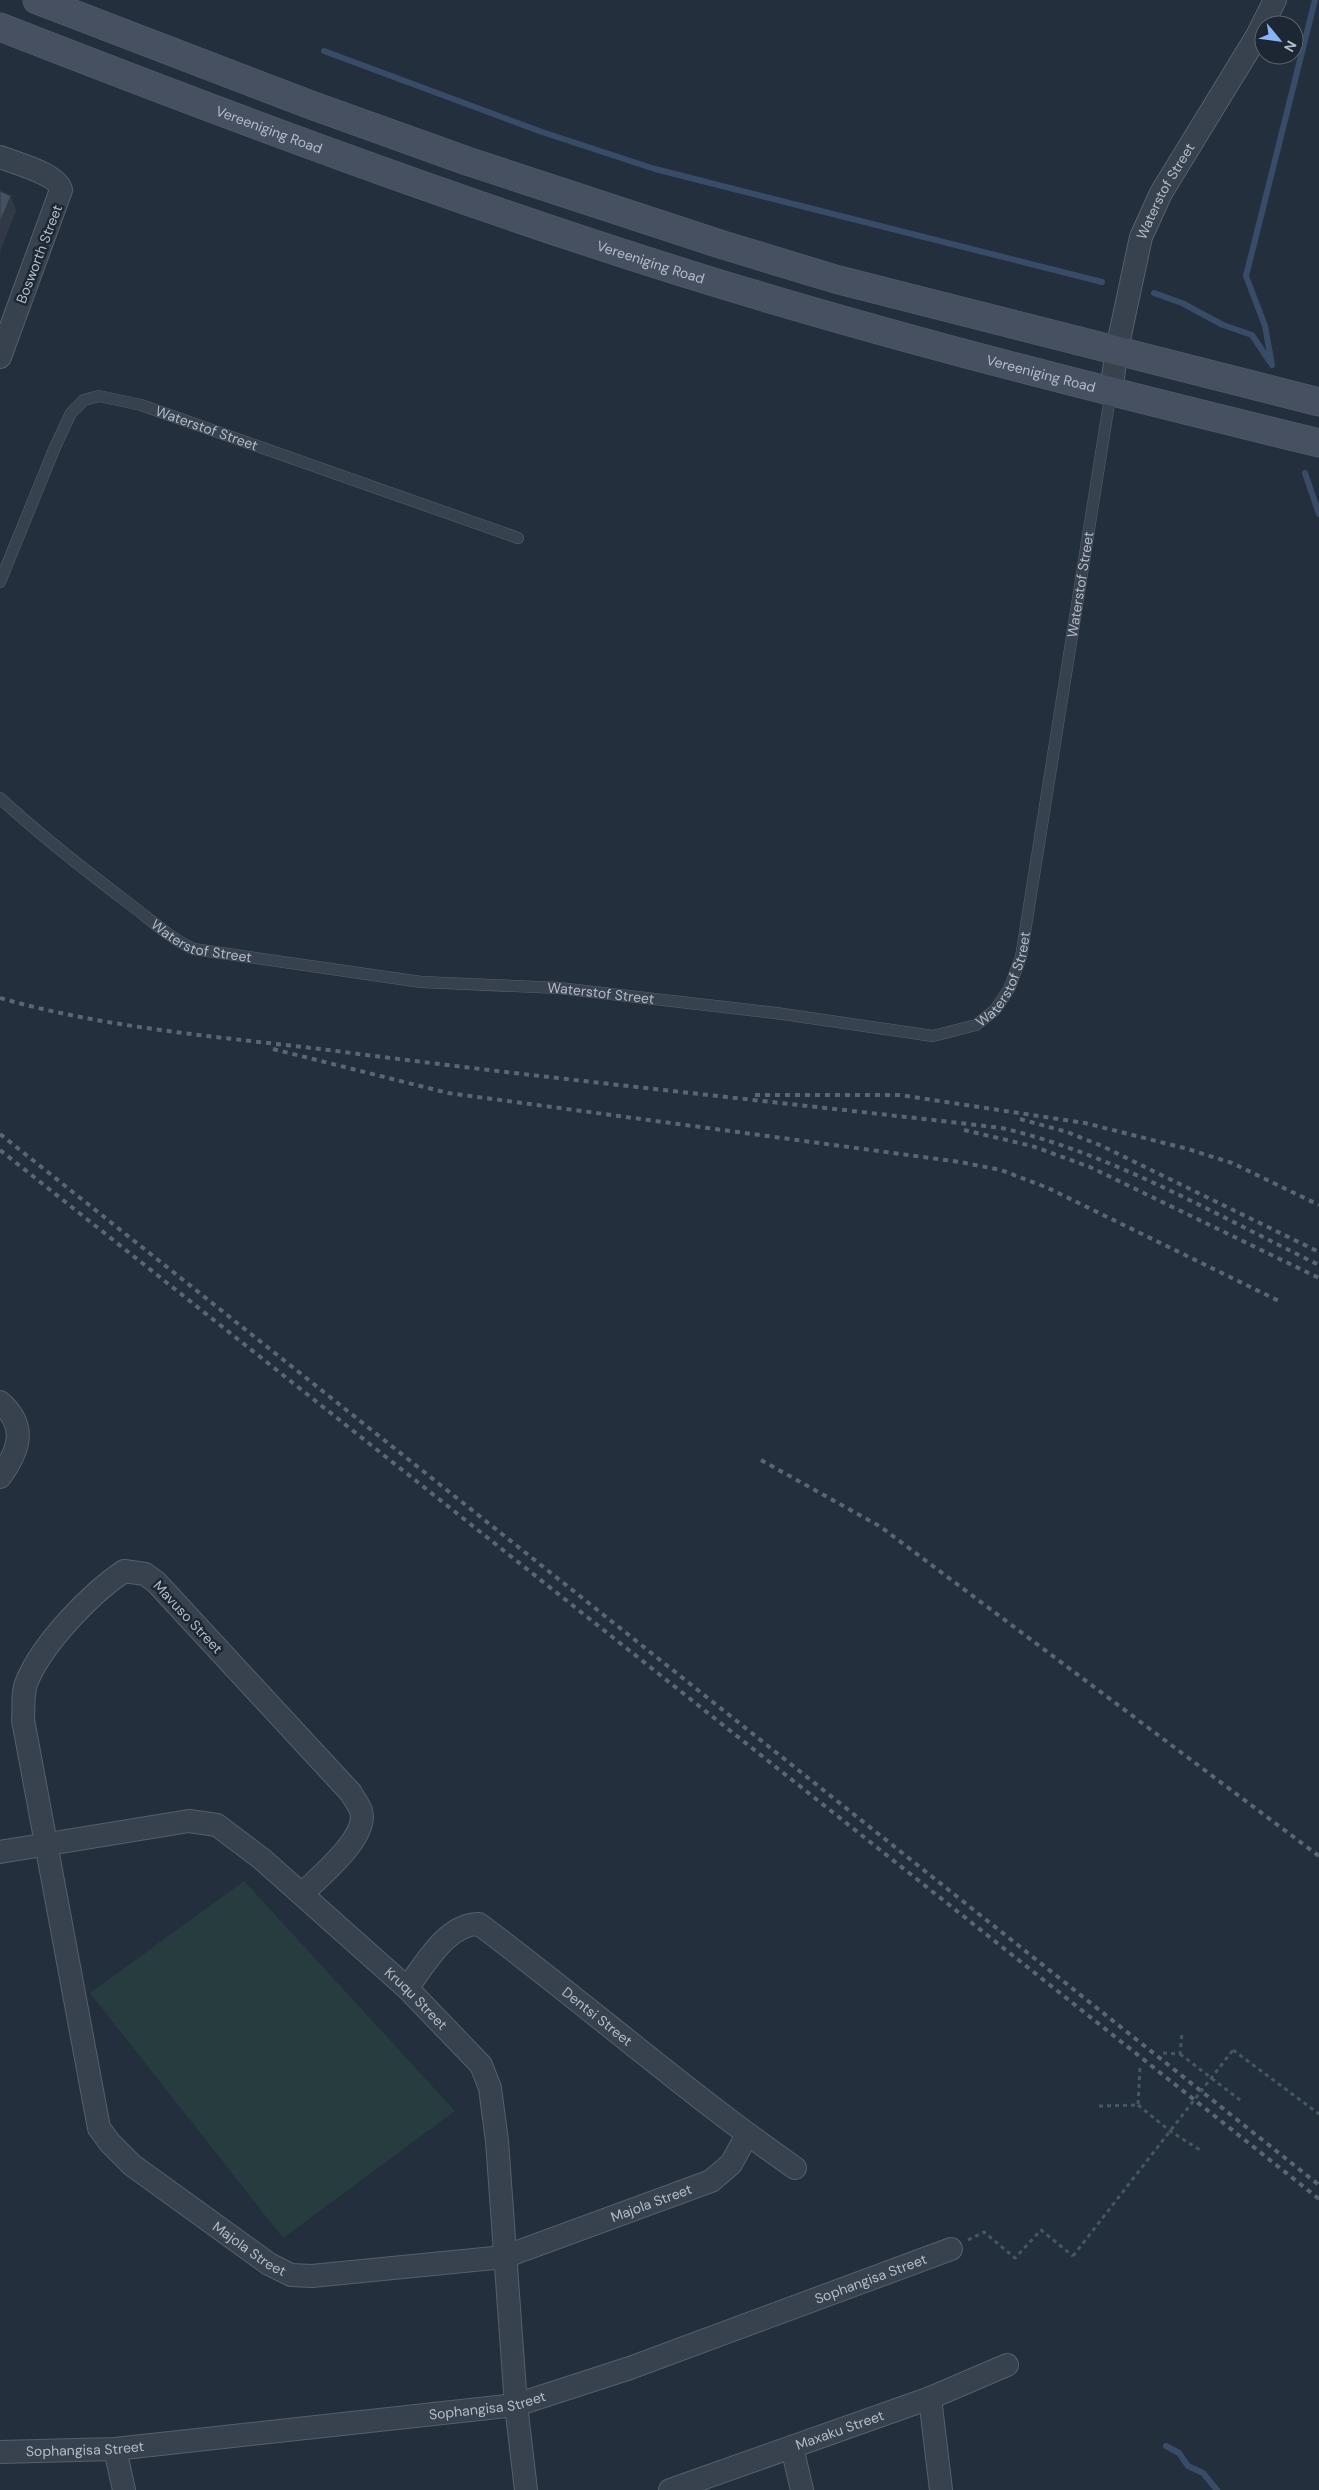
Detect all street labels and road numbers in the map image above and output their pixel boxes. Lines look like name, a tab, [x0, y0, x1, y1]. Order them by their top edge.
street label: Vereeniging Road	[213, 102, 325, 158]
street label: Waterstof Street	[1132, 139, 1199, 242]
street label: Bosworth Street	[12, 202, 66, 306]
street label: Vereeniging Road	[595, 236, 707, 288]
street label: Vereeniging Road	[985, 351, 1098, 396]
street label: Waterstof Street	[153, 402, 260, 455]
street label: Waterstof Street	[1063, 530, 1098, 639]
street label: Waterstof Street	[148, 915, 253, 966]
street label: Waterstof Street	[972, 930, 1034, 1031]
street label: Waterstof Street	[547, 979, 655, 1008]
street label: Mavuso Street	[150, 1577, 226, 1657]
street label: Kruqu Street	[381, 1963, 451, 2034]
street label: Dentsi Street	[558, 1983, 636, 2050]
street label: Majola Street	[608, 2180, 694, 2226]
street label: Majola Street	[209, 2217, 289, 2280]
street label: Sophangisa Street	[812, 2250, 929, 2308]
street label: Sophangisa Street	[428, 2387, 548, 2423]
street label: Maxaku Street	[793, 2406, 886, 2454]
street label: Sophangisa Street	[26, 2437, 145, 2460]

